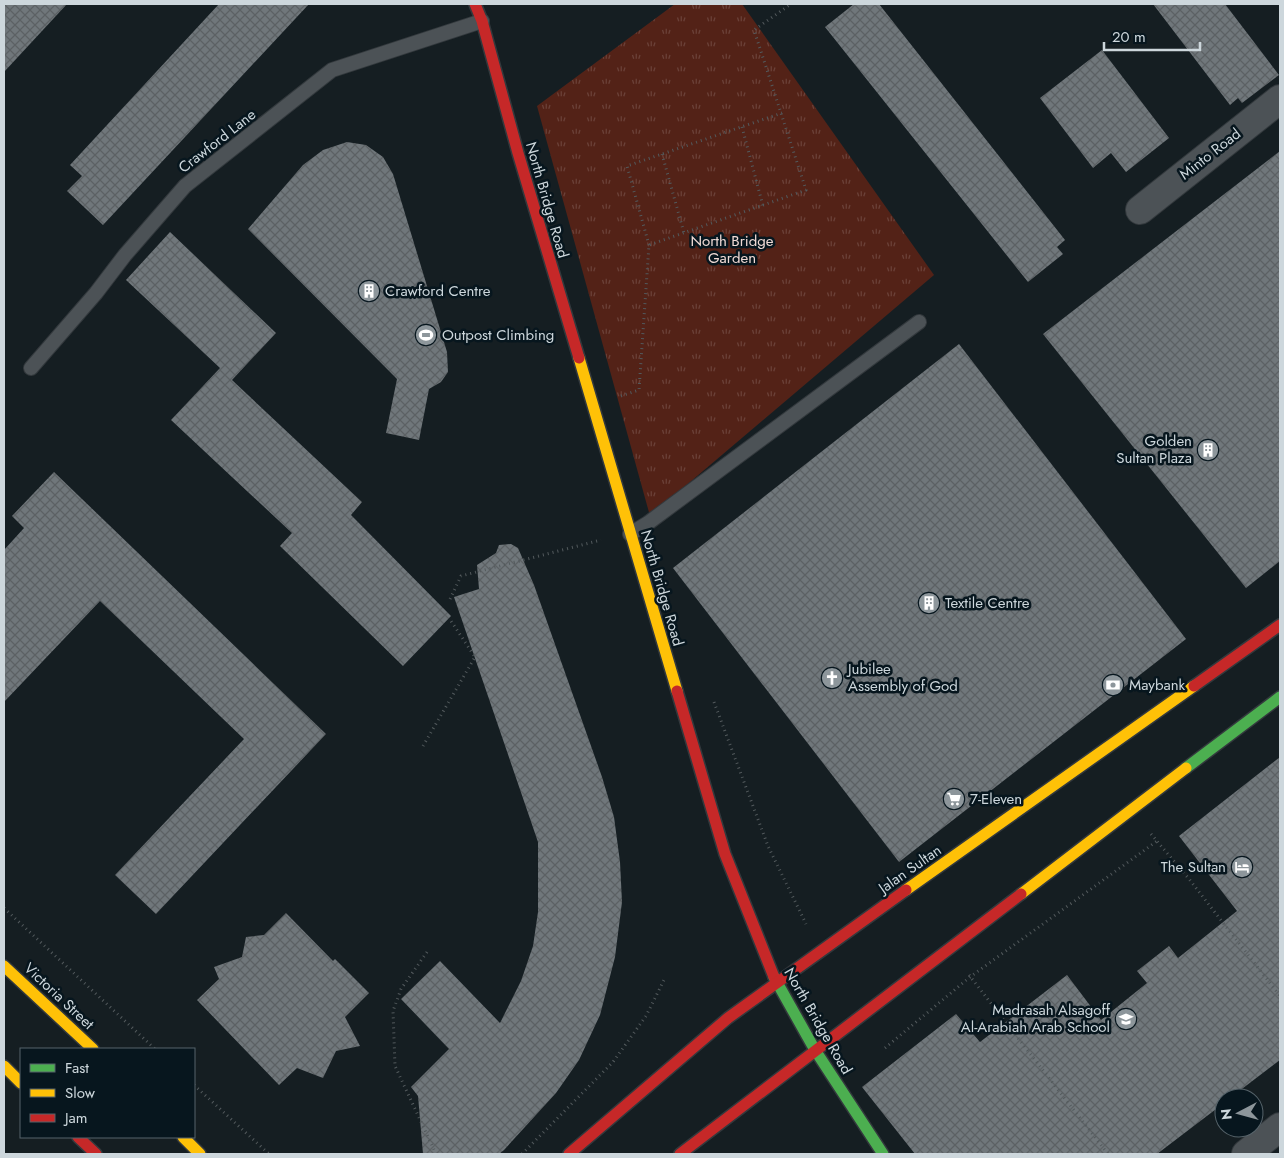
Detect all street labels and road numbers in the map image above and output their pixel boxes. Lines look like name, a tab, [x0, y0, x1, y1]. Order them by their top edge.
street label: Crawford Lane	[174, 104, 261, 178]
street label: Minto Road	[1175, 123, 1245, 185]
street label: North Bridge Road	[520, 139, 574, 261]
street label: North Bridge Road	[635, 527, 689, 649]
street label: Jalan Sultan	[873, 839, 946, 900]
street label: Victoria Street	[19, 957, 99, 1035]
street label: North Bridge Road	[778, 964, 858, 1078]

